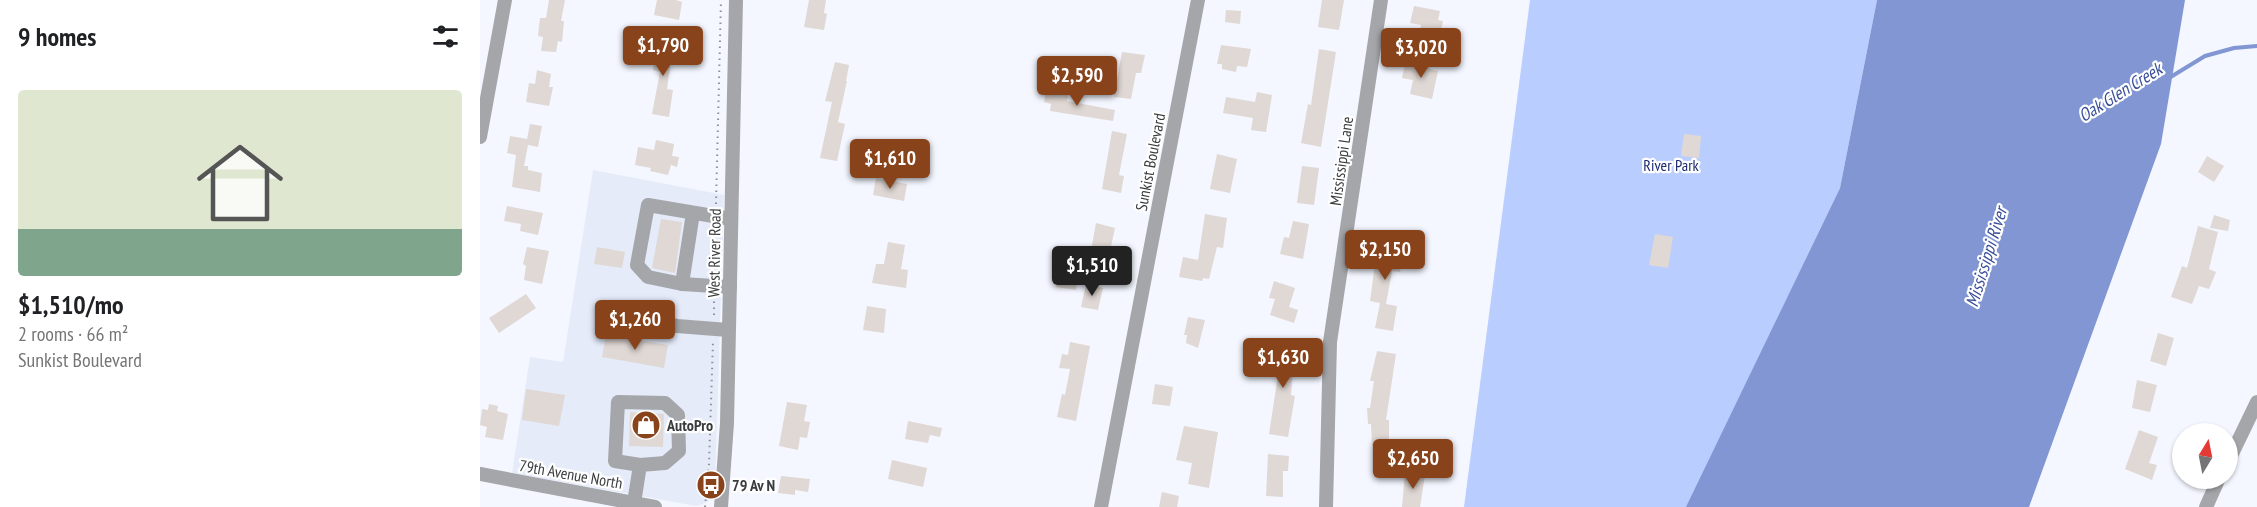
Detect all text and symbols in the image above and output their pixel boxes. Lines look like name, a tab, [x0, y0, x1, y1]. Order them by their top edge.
text: 9 homes	[18, 20, 96, 53]
icon: filters	[429, 20, 462, 53]
pin: $1,790	[614, 26, 712, 77]
pin: $3,020	[1372, 28, 1470, 79]
text: $1,790	[637, 32, 689, 58]
text: $3,020	[1395, 34, 1447, 60]
pin: $2,590	[1028, 56, 1126, 107]
water label: Oak Glen Creek	[2074, 56, 2168, 127]
text: $2,590	[1051, 62, 1103, 88]
street label: Sunkist Boulevard	[1131, 111, 1169, 213]
street label: Mississippi Lane	[1325, 115, 1357, 207]
icon: home	[186, 129, 294, 237]
pin: $1,610	[841, 139, 939, 190]
text: $1,610	[864, 145, 916, 171]
park label: River Park	[1643, 155, 1700, 175]
water label: Mississippi River	[1960, 202, 2013, 310]
street label: West River Road	[703, 208, 725, 298]
pin: $2,150	[1336, 230, 1434, 281]
text: $2,150	[1359, 236, 1411, 262]
pin: $1,510	[1043, 246, 1141, 297]
text: $1,510	[1066, 252, 1118, 278]
text: $1,510/mo	[18, 288, 124, 321]
pin: $1,260	[586, 300, 684, 351]
text: $1,260	[609, 306, 661, 332]
text: 2 rooms · 66 m²	[18, 321, 128, 347]
pin: $1,630	[1234, 338, 1332, 389]
text: $1,630	[1257, 344, 1309, 370]
text: Sunkist Boulevard	[18, 347, 142, 373]
shop icon: AutoPro	[630, 409, 662, 441]
place label: AutoPro	[666, 415, 713, 435]
north arrow	[2172, 423, 2238, 489]
map controls	[2172, 423, 2238, 489]
pin: $2,650	[1364, 439, 1462, 490]
text: $2,650	[1387, 445, 1439, 471]
street label: 79th Avenue North	[518, 455, 624, 493]
bus stop icon: 79 Av N	[695, 469, 727, 501]
place label: 79 Av N	[732, 475, 775, 495]

